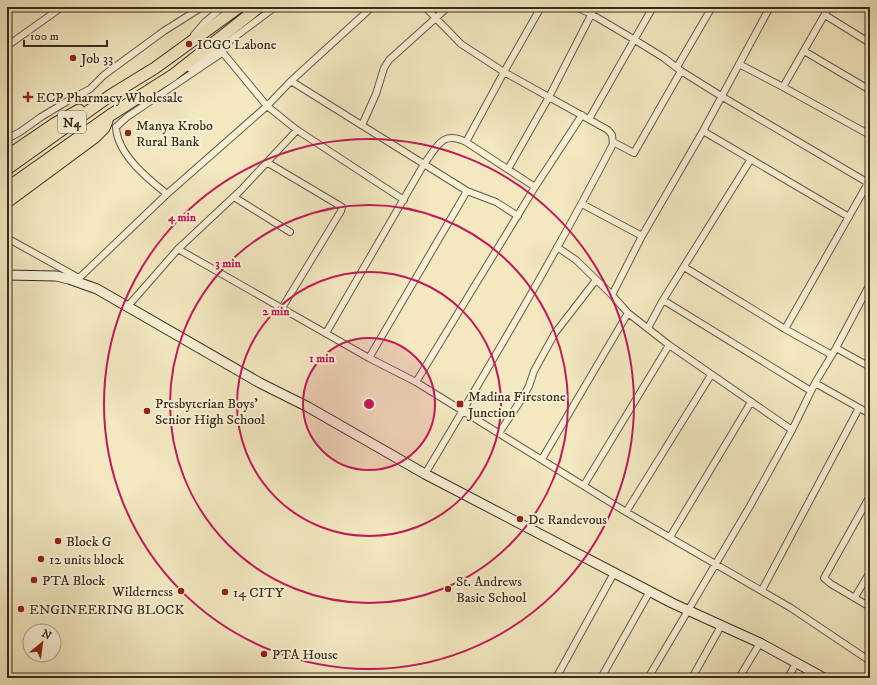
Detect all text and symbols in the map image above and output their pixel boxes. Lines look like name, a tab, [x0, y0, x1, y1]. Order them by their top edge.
scale bar	[24, 22, 107, 48]
text: 100 m	[30, 29, 59, 44]
place label: ICGC Labone	[197, 36, 277, 54]
marker: ICGC Labone	[184, 39, 194, 49]
place label: Job 33	[79, 50, 113, 68]
marker: Job 33	[68, 53, 78, 63]
place label: ECP Pharmacy Wholesale	[36, 89, 183, 107]
marker: ECP Pharmacy Wholesale	[23, 92, 33, 102]
road number: N4	[58, 111, 86, 133]
place label: Manya Krobo Rural Bank	[136, 117, 213, 151]
marker: Manya Krobo Rural Bank	[123, 128, 133, 138]
text: 4 min	[167, 210, 197, 225]
text: 3 min	[215, 256, 241, 271]
text: 2 min	[263, 304, 290, 319]
text: 1 min	[309, 351, 335, 366]
place label: Madina Firestone Junction	[466, 388, 566, 422]
place label: Presbyterian Boys' Senior High School	[155, 395, 266, 429]
centre of rings	[362, 397, 376, 411]
marker: Madina Firestone Junction	[455, 399, 465, 409]
marker: Presbyterian Boys' Senior High School	[142, 406, 152, 416]
place label: De Randevous	[528, 511, 607, 529]
marker: De Randevous	[515, 514, 525, 524]
place label: Block G	[66, 533, 112, 551]
marker: Block G	[53, 536, 63, 546]
place label: 12 units block	[49, 551, 124, 569]
marker: 12 units block	[36, 554, 46, 564]
place label: PTA Block	[42, 572, 105, 590]
place label: St. Andrews Basic School	[456, 573, 527, 607]
marker: PTA Block	[29, 575, 39, 585]
place label: Wilderness	[111, 583, 173, 601]
place label: 14 CITY	[233, 584, 284, 602]
marker: St. Andrews Basic School	[443, 584, 453, 594]
marker: Wilderness	[176, 586, 186, 596]
marker: 14 CITY	[220, 587, 230, 597]
place label: ENGINEERING BLOCK	[29, 601, 184, 619]
marker: ENGINEERING BLOCK	[16, 604, 26, 614]
north arrow	[22, 623, 62, 663]
text: N	[39, 627, 54, 643]
place label: PTA House	[272, 646, 338, 664]
marker: PTA House	[259, 649, 269, 659]

